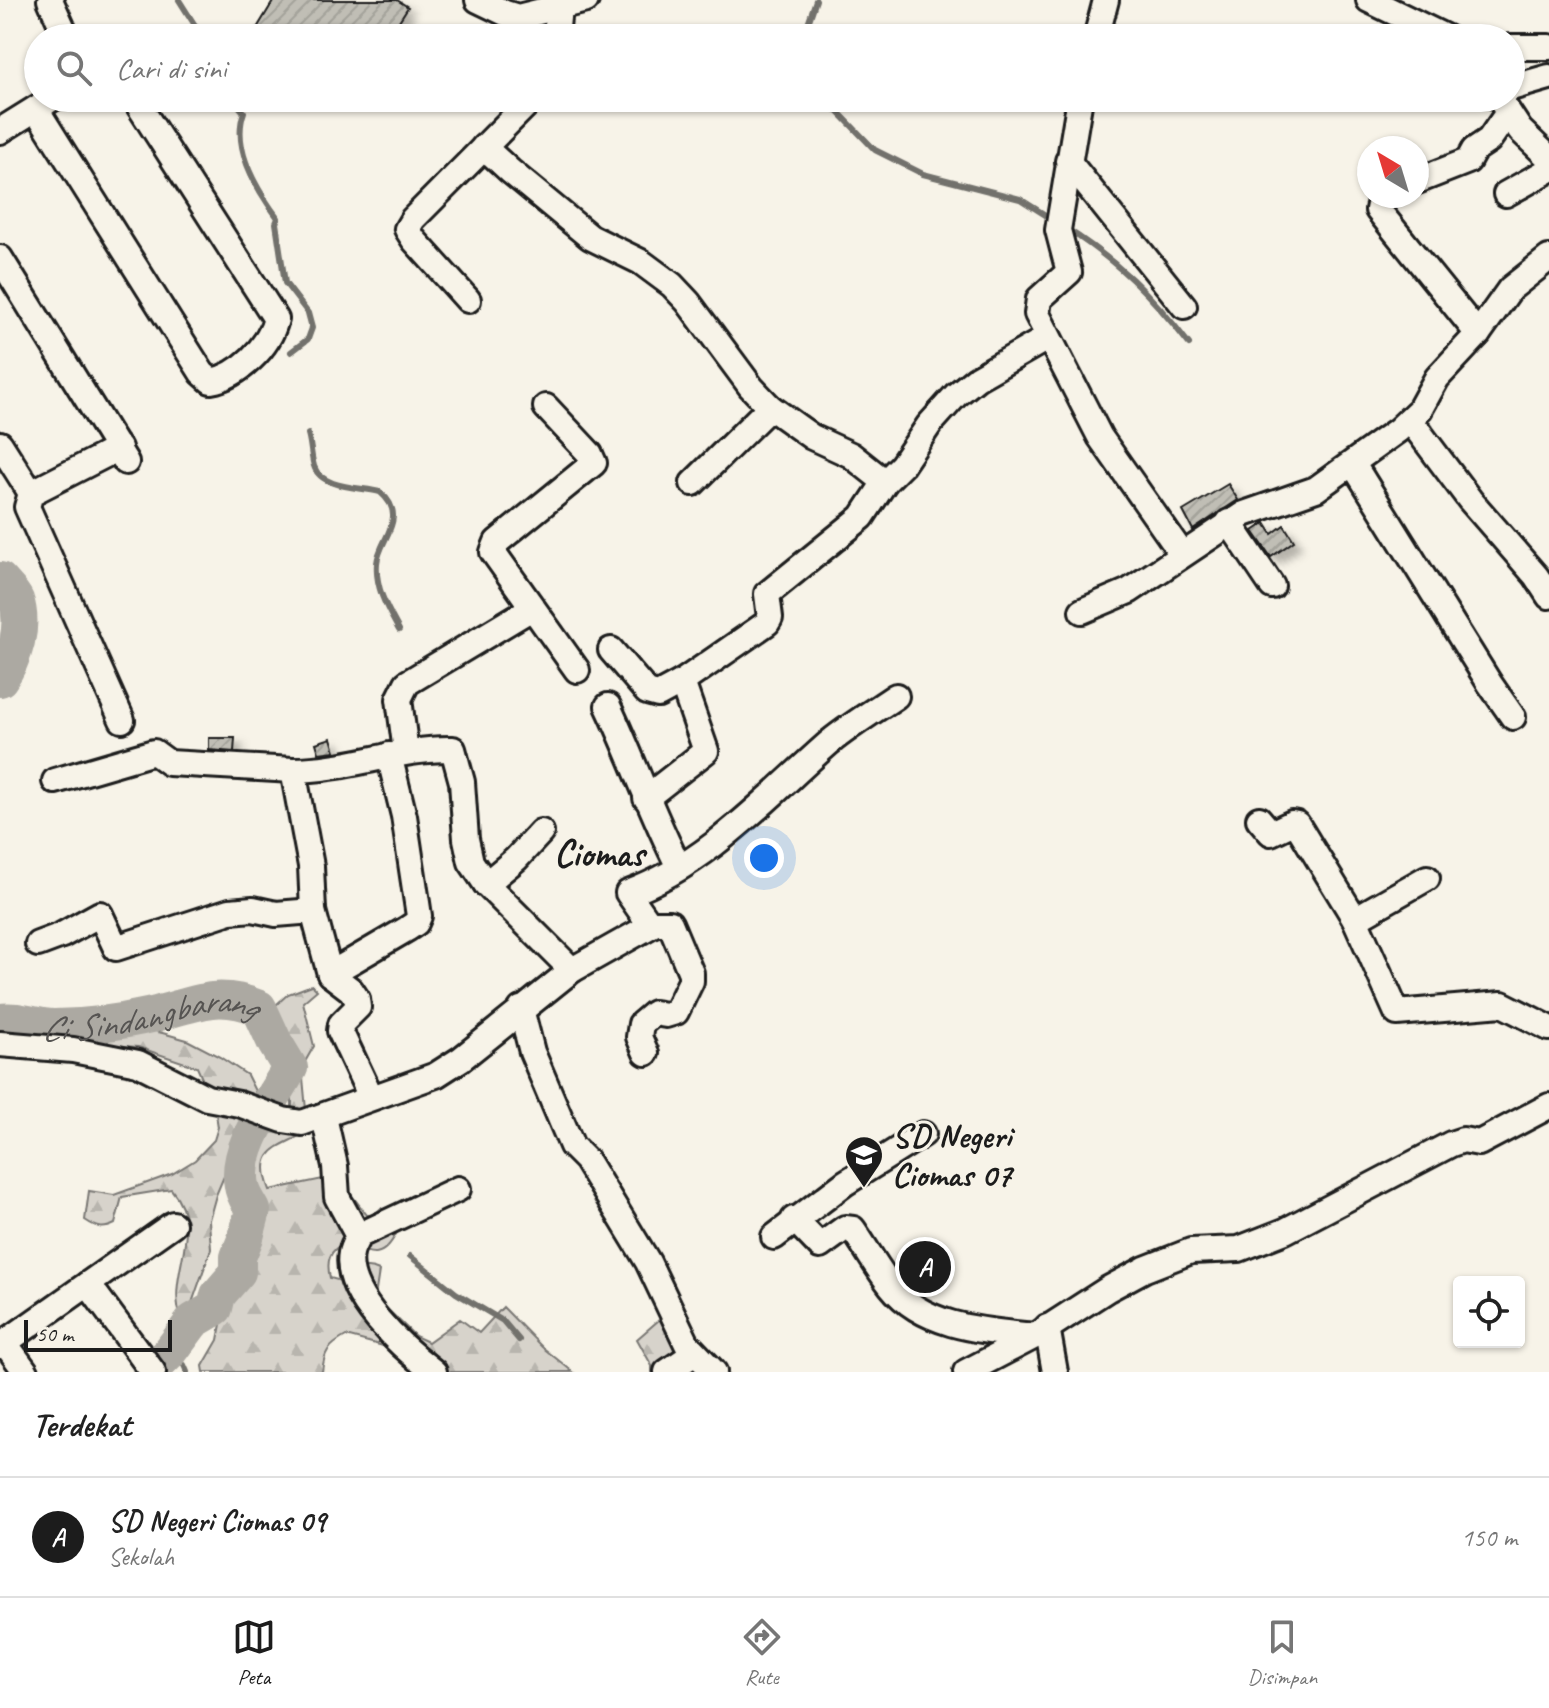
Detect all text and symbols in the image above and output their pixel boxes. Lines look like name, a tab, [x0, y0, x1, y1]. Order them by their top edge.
search box	[24, 24, 1525, 112]
icon: search	[52, 46, 96, 90]
text: Cari di sini	[116, 49, 227, 87]
north arrow	[1357, 136, 1429, 208]
district label: Ciomas	[554, 830, 648, 877]
your location	[744, 838, 784, 878]
water label: Ci Sindangbarang	[41, 977, 269, 1052]
place label: SD Negeri Ciomas 07	[892, 1114, 1016, 1196]
school or university icon: SD Negeri Ciomas 07	[843, 1134, 885, 1189]
pin: A	[899, 1237, 951, 1297]
map controls	[1453, 1276, 1525, 1348]
button: locate	[1453, 1276, 1525, 1348]
scale bar	[24, 1316, 172, 1352]
text: 50 m	[36, 1320, 73, 1348]
text: Terdekat	[32, 1403, 131, 1446]
text: SD Negeri Ciomas 09	[108, 1502, 326, 1540]
text: A	[51, 1521, 65, 1554]
text: 150 m	[1461, 1521, 1517, 1554]
text: Sekolah	[108, 1540, 174, 1573]
tab: Peta	[232, 1615, 276, 1691]
tab: Rute	[740, 1615, 784, 1691]
tab: Disimpan	[1248, 1615, 1317, 1691]

